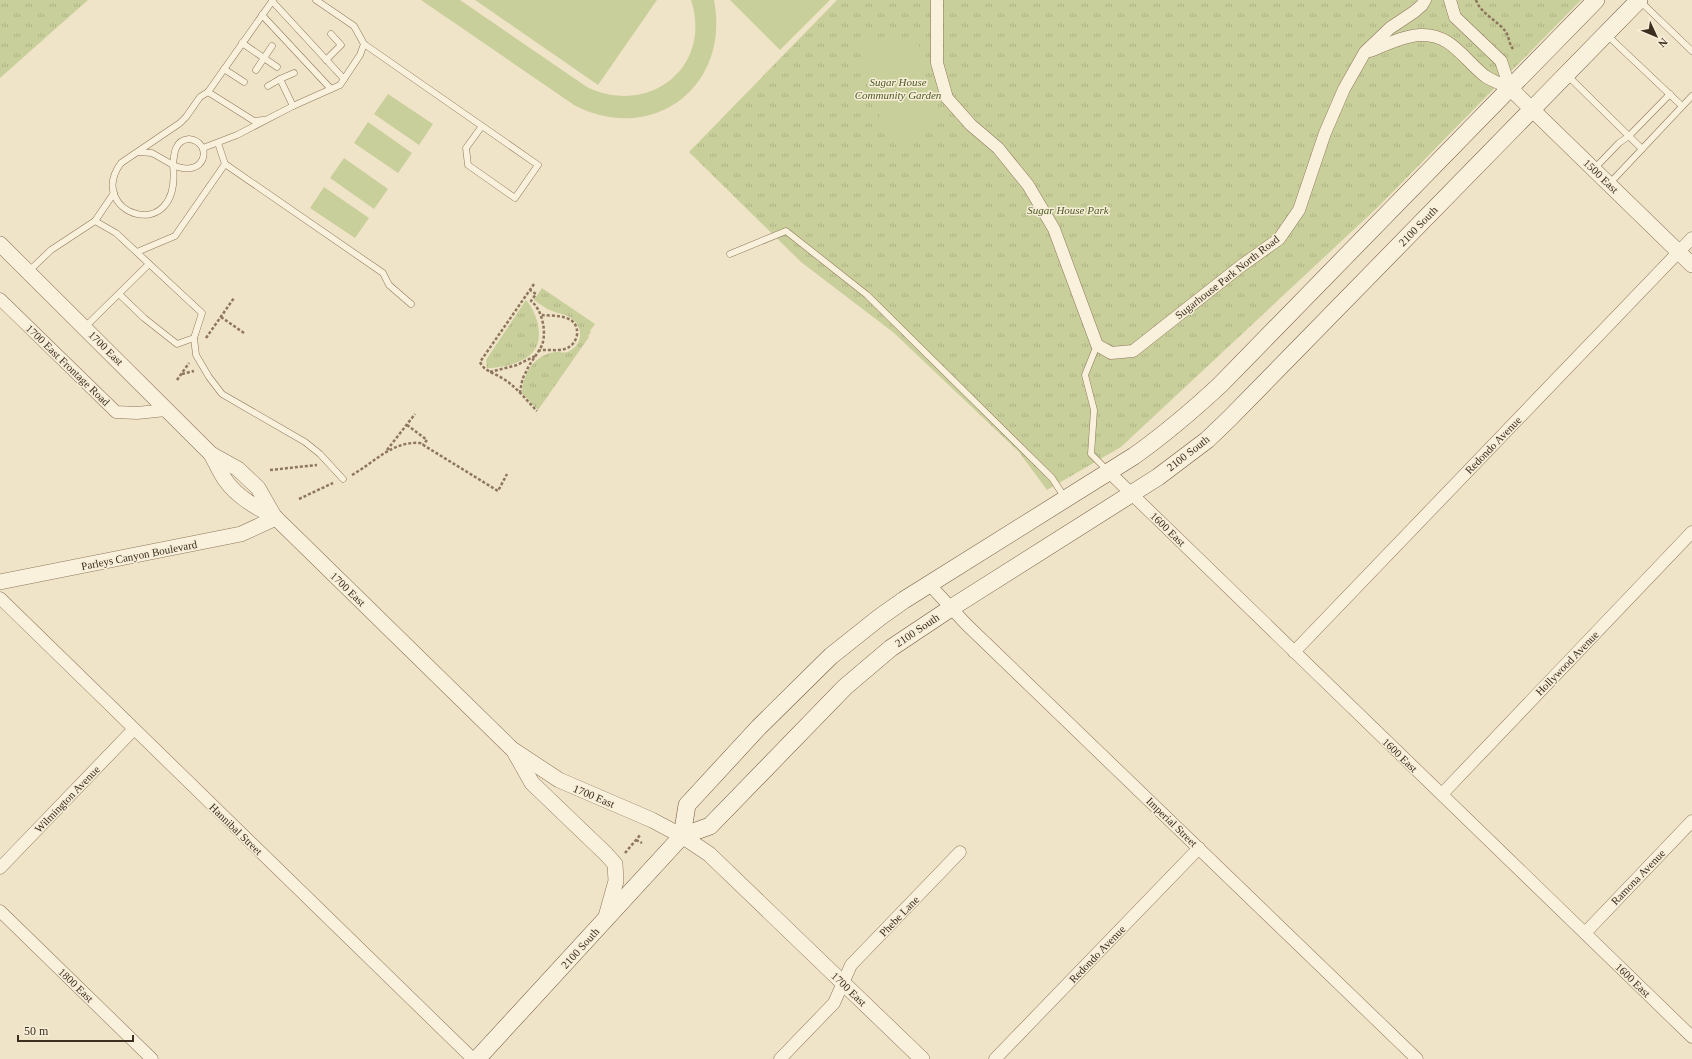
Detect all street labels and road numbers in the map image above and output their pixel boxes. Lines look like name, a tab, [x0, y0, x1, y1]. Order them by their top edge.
street label: 1500 East	[1581, 157, 1621, 195]
street label: 2100 South	[1396, 203, 1440, 248]
street label: Sugarhouse Park North Road	[1173, 232, 1282, 321]
street label: 1700 East Frontage Road	[24, 322, 113, 408]
street label: 1700 East	[86, 328, 126, 368]
street label: Redondo Avenue	[1463, 414, 1524, 476]
street label: 2100 South	[1164, 432, 1212, 473]
street label: 1600 East	[1148, 510, 1188, 548]
street label: Parleys Canyon Boulevard	[80, 538, 199, 572]
street label: 1700 East	[328, 570, 368, 608]
street label: 2100 South	[893, 611, 942, 649]
street label: Hollywood Avenue	[1533, 628, 1601, 698]
street label: 1600 East	[1380, 736, 1420, 774]
street label: Wilmington Avenue	[32, 763, 102, 835]
street label: 1700 East	[572, 782, 616, 810]
street label: Imperial Street	[1144, 795, 1200, 849]
street label: Hannibal Street	[207, 801, 265, 857]
street label: Ramona Avenue	[1609, 847, 1667, 907]
street label: Phebe Lane	[877, 893, 921, 939]
street label: Redondo Avenue	[1067, 923, 1128, 985]
street label: 2100 South	[559, 925, 602, 971]
street label: 1600 East	[1613, 961, 1653, 999]
street label: 1800 East	[56, 966, 96, 1004]
street label: 1700 East	[829, 970, 869, 1008]

